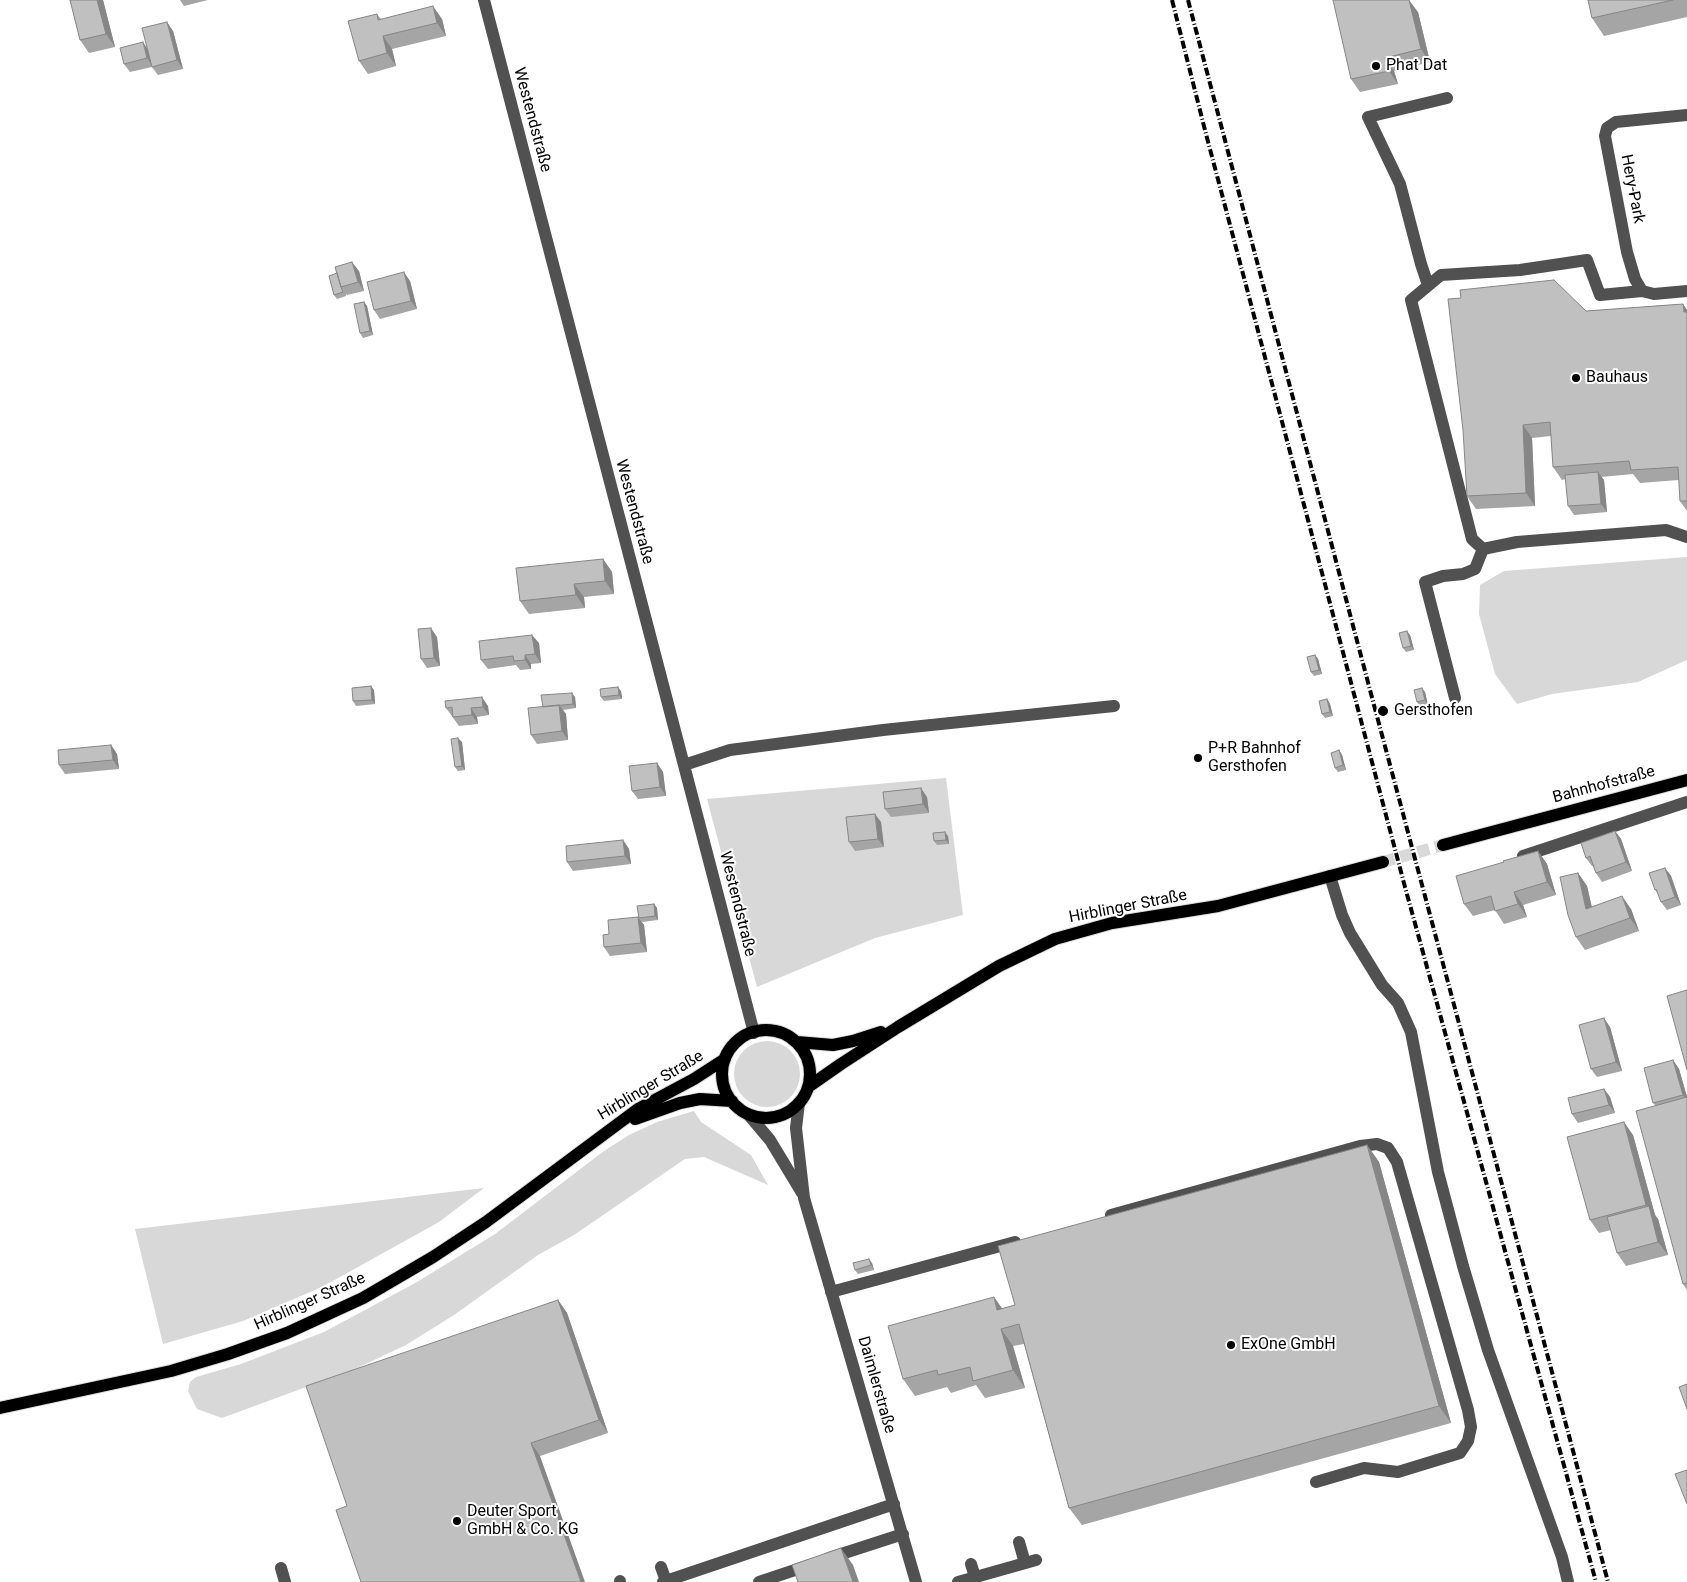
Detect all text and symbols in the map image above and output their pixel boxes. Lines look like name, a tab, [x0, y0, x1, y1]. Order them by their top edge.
place label: Phat Dat	[1386, 56, 1447, 76]
marker: Phat Dat	[1370, 60, 1382, 72]
street label: Westendstraße	[509, 66, 555, 174]
street label: Hery-Park	[1616, 153, 1648, 225]
place label: Bauhaus	[1586, 368, 1648, 388]
marker: Bauhaus	[1570, 372, 1582, 384]
street label: Westendstraße	[611, 458, 657, 566]
place label: Gersthofen	[1394, 701, 1473, 721]
marker: Gersthofen	[1376, 704, 1390, 718]
place label: P+R Bahnhof Gersthofen	[1208, 739, 1301, 777]
marker: P+R Bahnhof Gersthofen	[1192, 752, 1204, 764]
street label: Bahnhofstraße	[1551, 762, 1657, 808]
street label: Westendstraße	[715, 849, 759, 959]
street label: Hirblinger Straße	[1067, 886, 1189, 928]
street label: Hirblinger Straße	[595, 1047, 707, 1125]
street label: Hirblinger Straße	[251, 1269, 369, 1335]
street label: Daimlerstraße	[853, 1334, 899, 1436]
place label: ExOne GmbH	[1241, 1335, 1336, 1355]
marker: ExOne GmbH	[1225, 1339, 1237, 1351]
place label: Deuter Sport GmbH & Co. KG	[467, 1502, 579, 1540]
marker: Deuter Sport GmbH & Co. KG	[451, 1515, 463, 1527]

